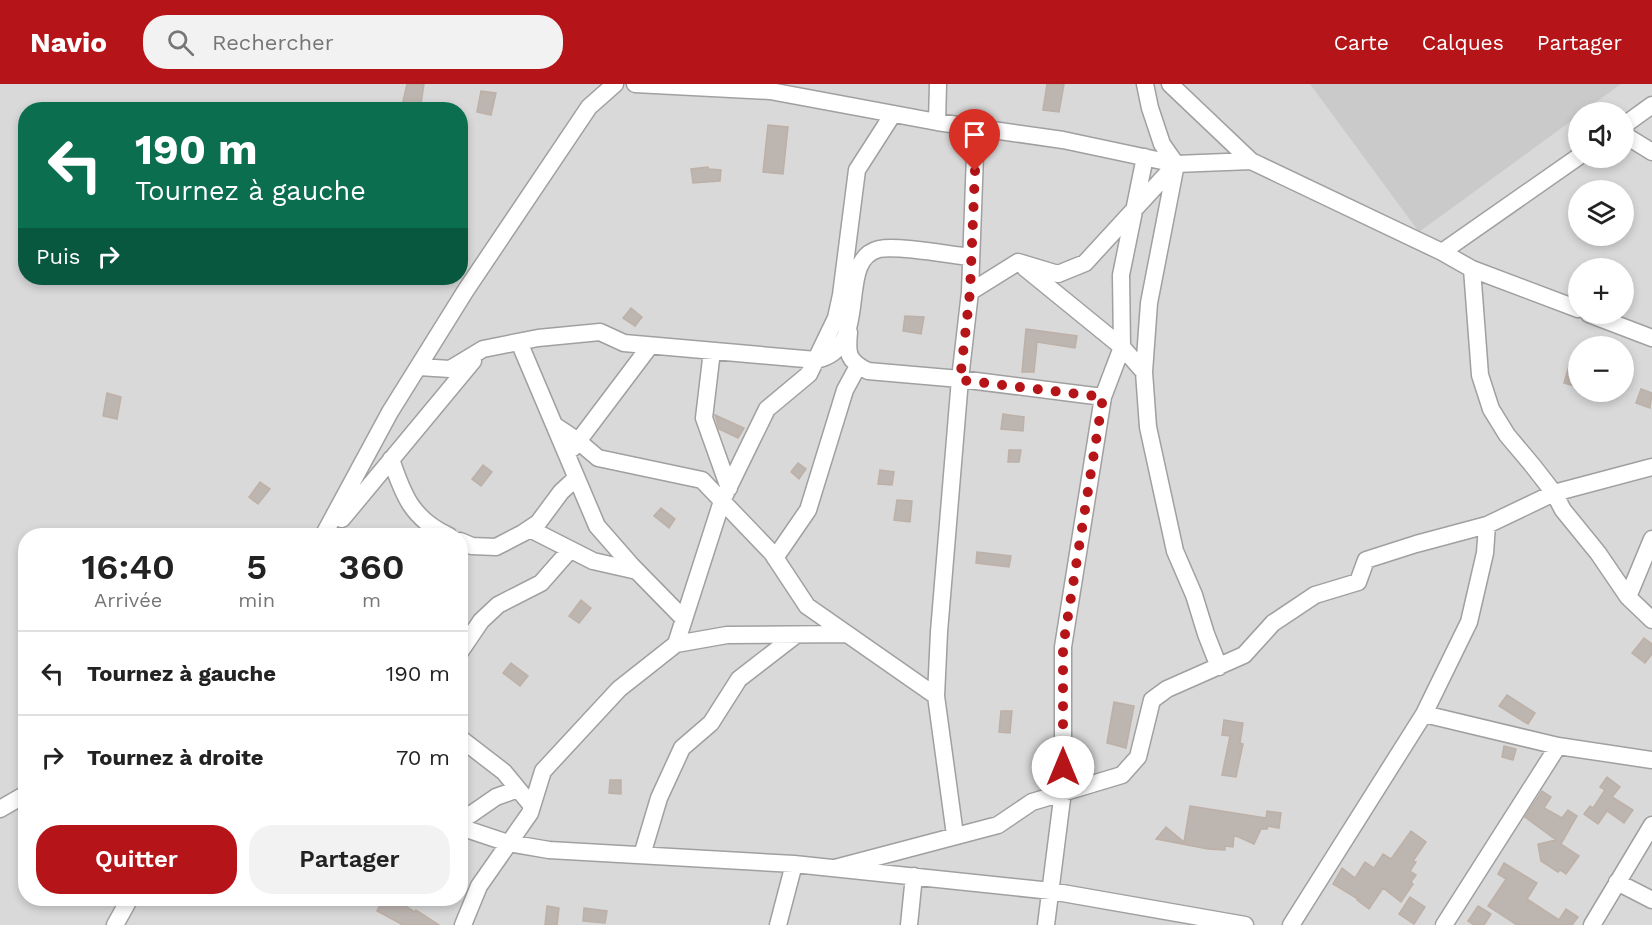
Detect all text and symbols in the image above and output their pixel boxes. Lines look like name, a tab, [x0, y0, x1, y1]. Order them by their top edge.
search box	[143, 15, 563, 69]
text: Navio	[30, 26, 107, 59]
icon: search	[164, 26, 197, 59]
text: Rechercher	[212, 30, 334, 55]
text: Carte	[1334, 30, 1389, 55]
text: Calques	[1422, 30, 1504, 55]
text: Partager	[1537, 30, 1622, 55]
map controls	[1568, 102, 1634, 402]
button: sound	[1568, 102, 1634, 168]
pin	[949, 109, 1000, 171]
icon: arrive	[958, 118, 991, 151]
text: 190 m	[135, 125, 258, 174]
icon: left	[36, 126, 114, 204]
text: Tournez à gauche	[135, 175, 366, 207]
button: layers	[1568, 180, 1634, 246]
icon: right	[92, 240, 125, 273]
text: Puis	[36, 244, 80, 269]
button: +	[1568, 258, 1634, 324]
button: −	[1568, 336, 1634, 402]
text: 16:40	[81, 546, 175, 588]
text: 5	[246, 546, 267, 588]
text: 360	[338, 546, 405, 588]
text: Arrivée	[94, 588, 162, 612]
text: min	[238, 588, 275, 612]
text: m	[362, 588, 381, 612]
icon: left	[36, 657, 69, 690]
text: Tournez à gauche	[87, 661, 276, 686]
text: 190 m	[386, 661, 450, 686]
position arrow	[1031, 735, 1095, 799]
icon: right	[36, 741, 69, 774]
text: Tournez à droite	[87, 745, 264, 770]
text: 70 m	[396, 745, 450, 770]
button: Quitter	[36, 825, 237, 894]
button: Partager	[249, 825, 450, 894]

